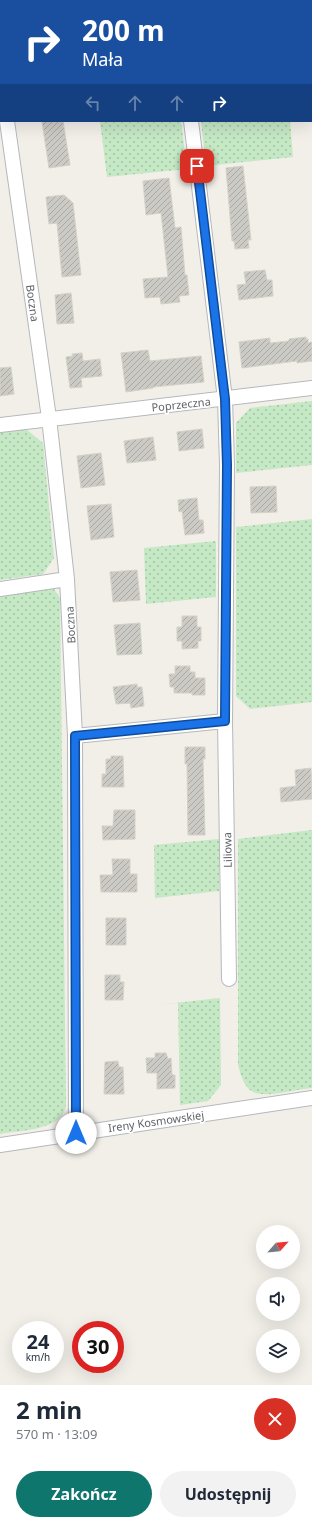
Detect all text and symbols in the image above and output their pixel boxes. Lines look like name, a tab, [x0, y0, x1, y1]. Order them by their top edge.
text: 200 m	[82, 11, 165, 49]
icon: right	[16, 16, 68, 68]
text: Mała	[82, 47, 123, 71]
icon: left	[82, 92, 104, 114]
icon: ahead	[124, 92, 146, 114]
icon: ahead	[166, 92, 188, 114]
icon: right	[208, 92, 230, 114]
pin	[180, 149, 214, 183]
icon: arrive	[186, 155, 208, 177]
street label: Boczna	[23, 284, 43, 322]
street label: Poprzeczna	[151, 393, 211, 415]
street label: Boczna	[62, 606, 78, 644]
street label: Liliowa	[219, 832, 235, 868]
street label: Ireny Kosmowskiej	[107, 1107, 205, 1135]
position arrow	[55, 1112, 97, 1154]
north arrow	[256, 1225, 300, 1269]
map controls	[256, 1225, 300, 1373]
button: sound	[256, 1277, 300, 1321]
speed limit sign: 30	[72, 1321, 124, 1373]
text: 24	[27, 1328, 49, 1355]
button: layers	[256, 1329, 300, 1373]
text: km/h	[26, 1350, 50, 1364]
text: 2 min	[16, 1393, 82, 1426]
button: close	[254, 1398, 296, 1440]
text: 570 m · 13:09	[16, 1425, 97, 1443]
button: Zakończ	[16, 1471, 152, 1517]
button: Udostępnij	[160, 1471, 296, 1517]

